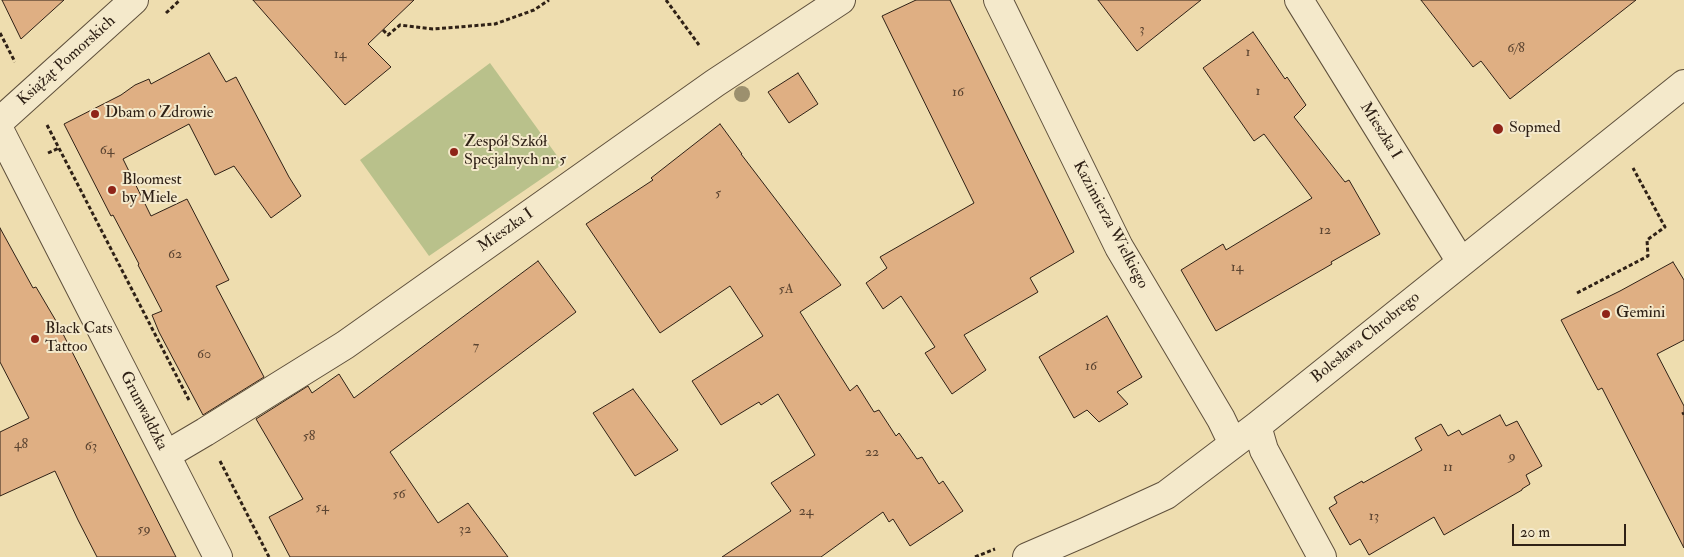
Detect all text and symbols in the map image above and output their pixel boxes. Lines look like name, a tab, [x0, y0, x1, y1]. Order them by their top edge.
street label: Książąt Pomorskich	[14, 12, 120, 110]
house number: 3	[1139, 22, 1145, 38]
house number: 6/8	[1507, 41, 1525, 57]
house number: 1	[1246, 45, 1250, 61]
house number: 14	[334, 47, 346, 63]
house number: 1	[1256, 84, 1260, 100]
house number: 16	[952, 85, 964, 101]
street label: Mieszka I	[1355, 99, 1405, 163]
place label: Dbam o Zdrowie	[105, 104, 213, 124]
marker: Dbam o Zdrowie	[89, 108, 101, 120]
place label: Sopmed	[1509, 119, 1561, 139]
marker: Sopmed	[1491, 122, 1505, 136]
place label: Zespół Szkół Specjalnych nr 5	[464, 133, 566, 171]
house number: 64	[100, 143, 114, 159]
marker: Zespół Szkół Specjalnych nr 5	[448, 146, 460, 158]
street label: Kazimierza Wielkiego	[1068, 158, 1152, 292]
place label: Bloomest by Miele	[122, 171, 182, 209]
marker: Bloomest by Miele	[106, 184, 118, 196]
house number: 5	[715, 186, 721, 202]
street label: Mieszka I	[474, 205, 538, 257]
house number: 12	[1319, 223, 1331, 239]
house number: 62	[168, 247, 182, 263]
house number: 14	[1231, 260, 1243, 276]
house number: 5A	[778, 282, 794, 298]
street label: Bolesława Chrobrego	[1308, 288, 1424, 388]
place label: Gemini	[1616, 304, 1665, 324]
marker: Gemini	[1600, 308, 1612, 320]
place label: Black Cats Tattoo	[45, 320, 112, 358]
marker: Black Cats Tattoo	[29, 333, 41, 345]
house number: 7	[473, 339, 479, 355]
house number: 60	[197, 347, 211, 363]
house number: 16	[1085, 359, 1097, 375]
street label: Grunwaldzka	[115, 368, 171, 454]
house number: 58	[303, 429, 315, 445]
house number: 48	[14, 437, 28, 453]
house number: 63	[85, 439, 97, 455]
house number: 22	[865, 445, 879, 461]
house number: 9	[1508, 449, 1516, 465]
house number: 11	[1443, 460, 1453, 476]
house number: 56	[392, 487, 406, 503]
house number: 54	[315, 500, 329, 516]
house number: 24	[799, 504, 813, 520]
house number: 13	[1369, 509, 1379, 525]
scale bar	[1514, 514, 1628, 546]
house number: 59	[137, 522, 151, 538]
house number: 32	[459, 522, 471, 538]
text: 20 m	[1520, 523, 1550, 542]

